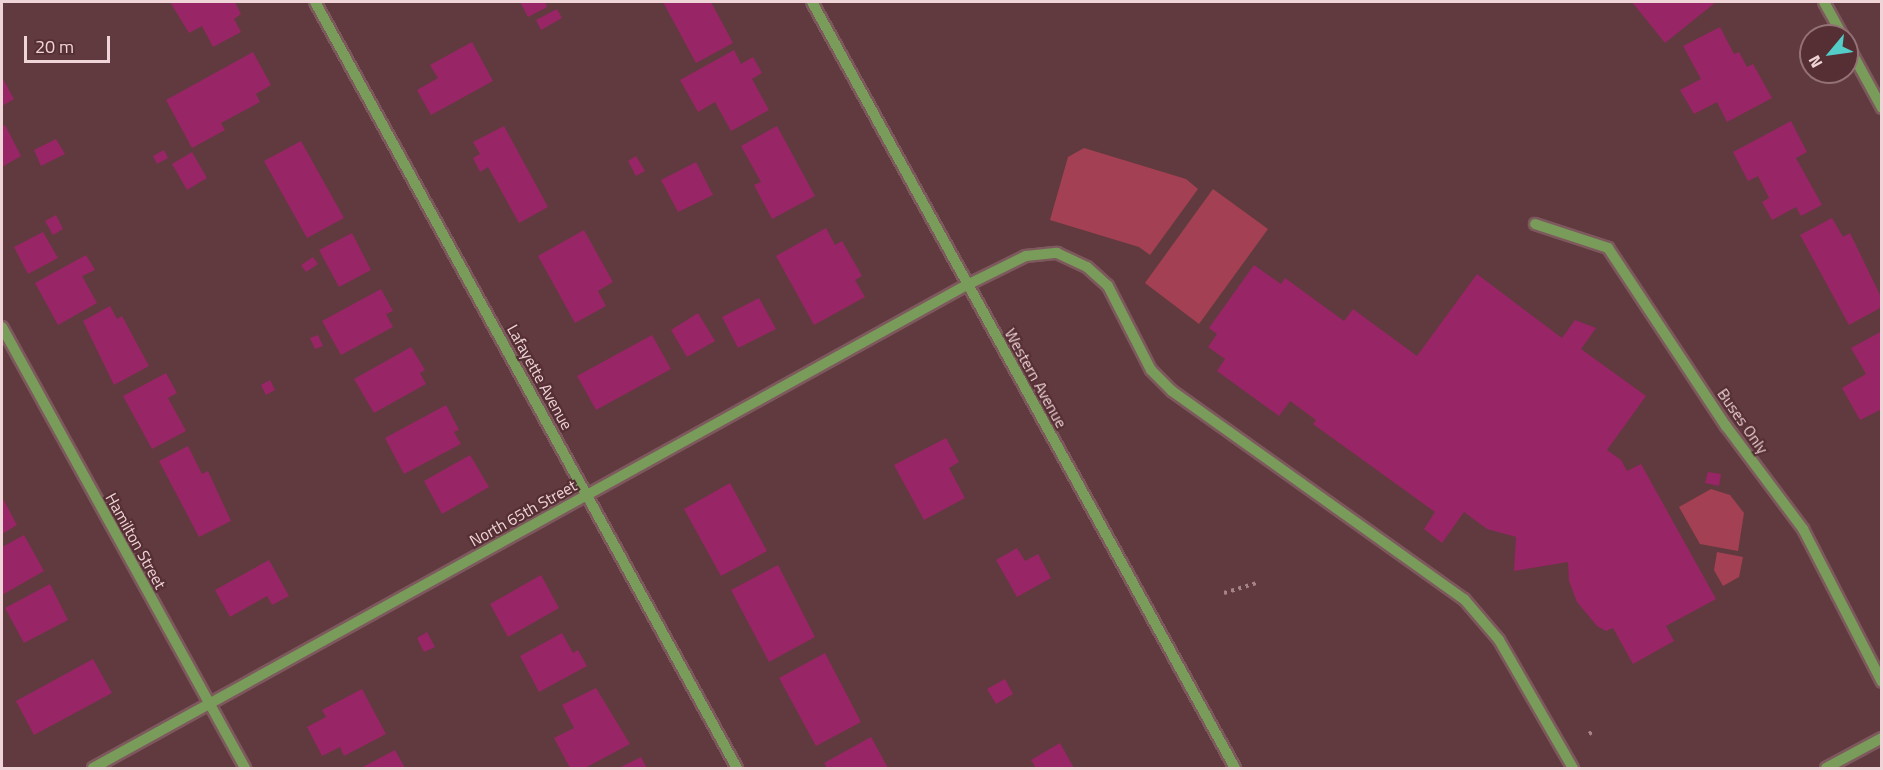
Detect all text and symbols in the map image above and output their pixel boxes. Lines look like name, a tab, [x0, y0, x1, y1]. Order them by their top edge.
scale bar	[27, 24, 112, 62]
north arrow	[1799, 24, 1859, 84]
text: 20 m	[35, 33, 74, 60]
text: N	[1802, 51, 1828, 72]
street label: Lafayette Avenue	[503, 321, 577, 433]
street label: Western Avenue	[1001, 325, 1071, 431]
street label: Buses Only	[1714, 385, 1772, 457]
street label: North 65th Street	[466, 476, 580, 550]
street label: Hamilton Street	[102, 490, 170, 592]

